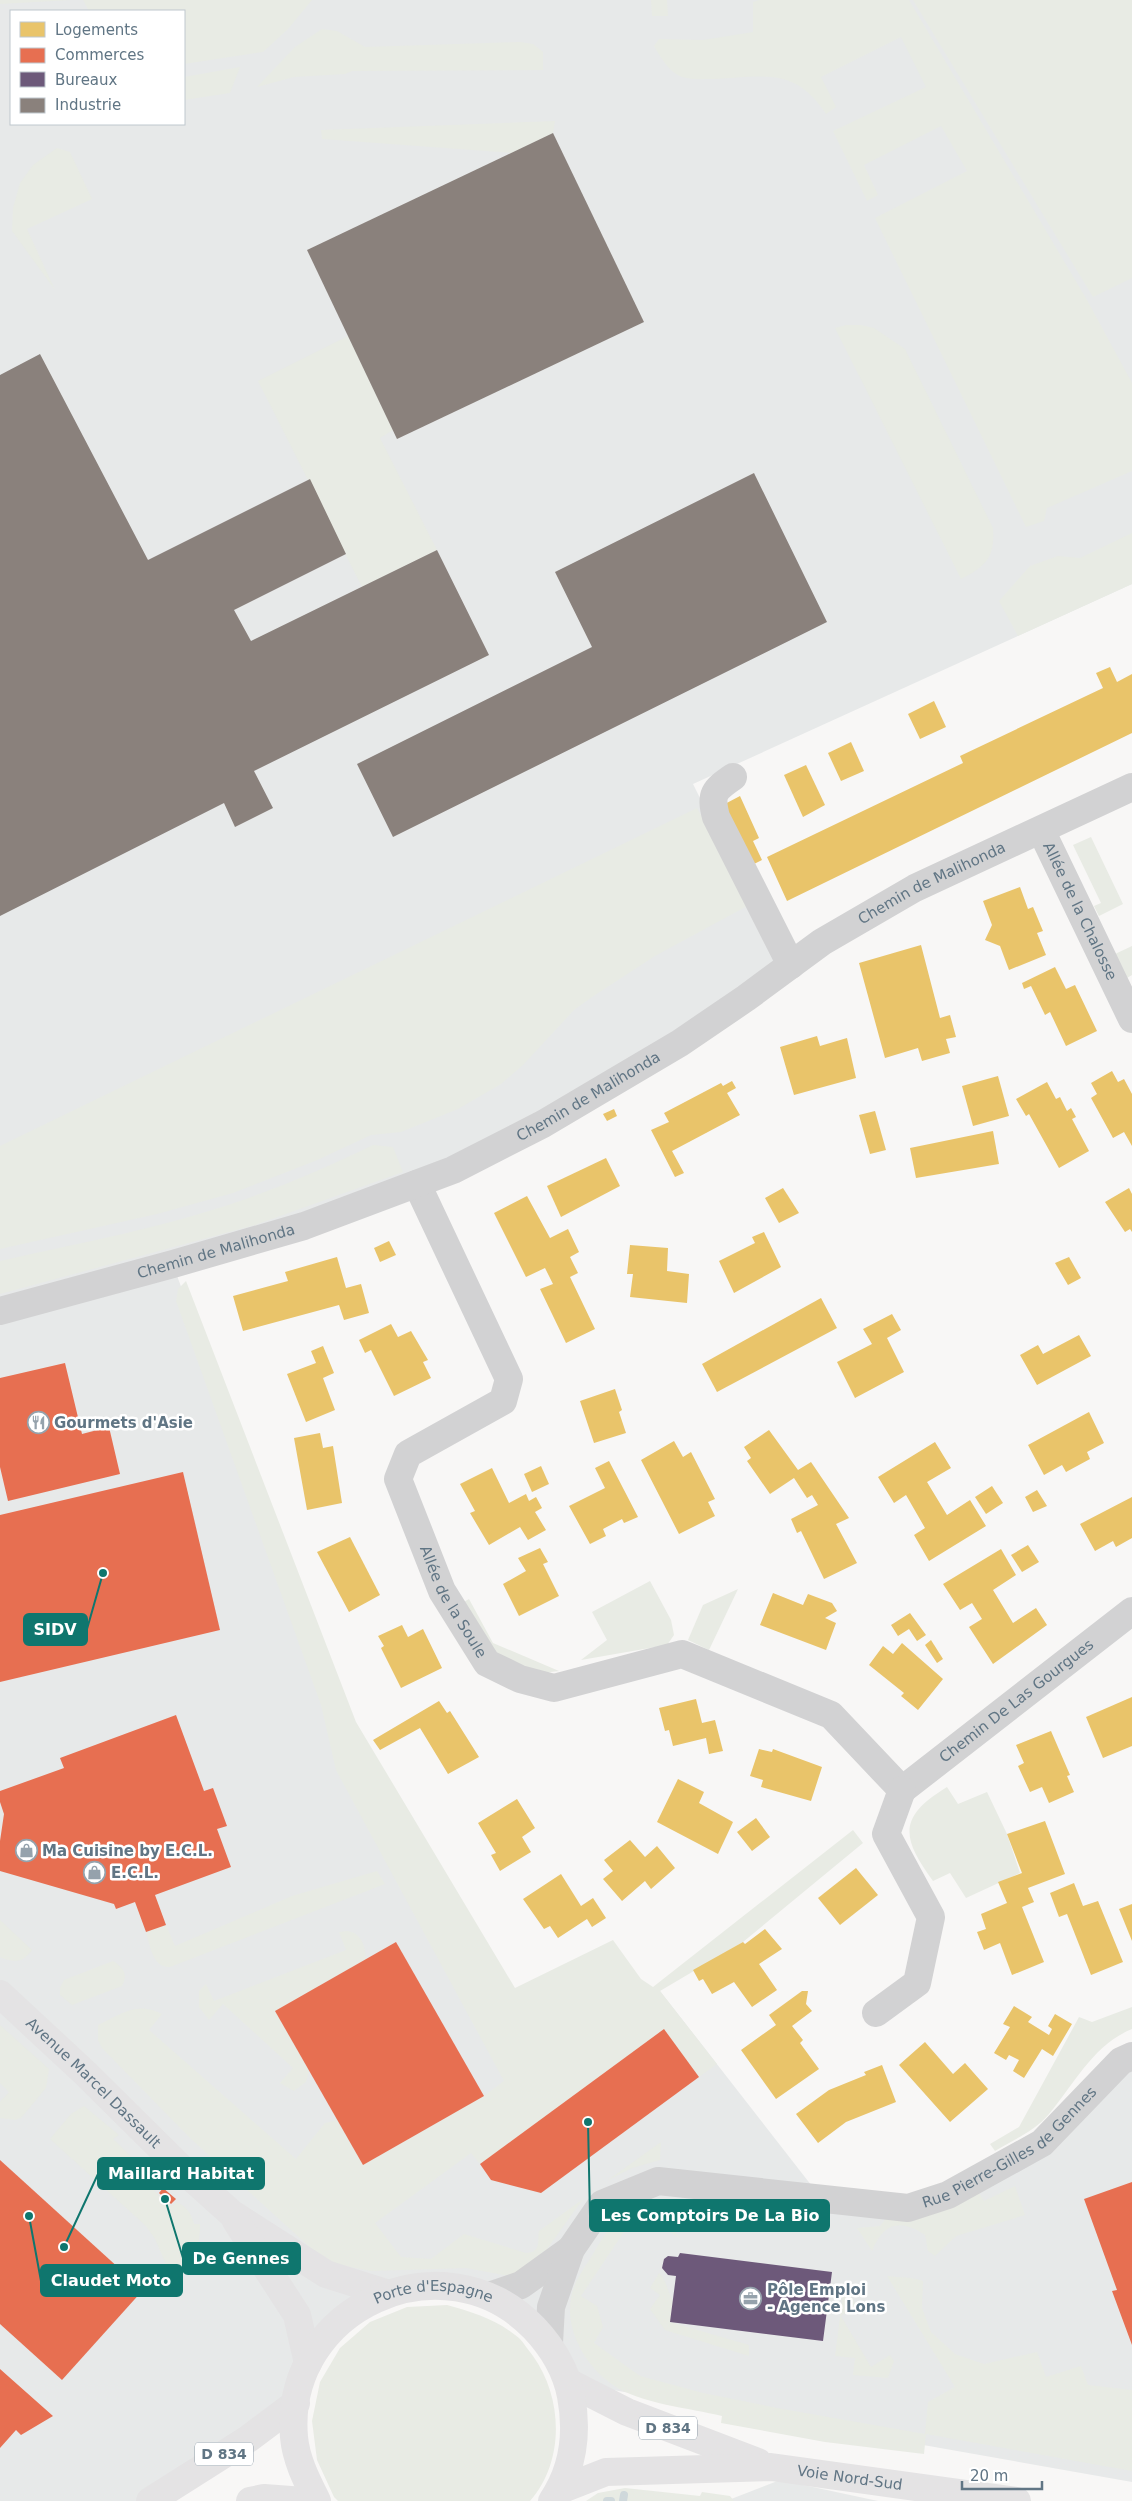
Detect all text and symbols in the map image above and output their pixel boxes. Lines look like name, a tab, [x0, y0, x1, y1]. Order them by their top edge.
legend	[10, 10, 185, 125]
text: Logements	[55, 21, 138, 39]
text: Commerces	[55, 46, 144, 64]
text: Bureaux	[55, 71, 118, 89]
text: Industrie	[55, 96, 121, 114]
street label: Chemin de Malihonda	[855, 838, 1008, 928]
street label: Allée de la Chalosse	[1039, 839, 1121, 983]
street label: Chemin de Malihonda	[513, 1048, 664, 1145]
street label: Chemin de Malihonda	[135, 1220, 297, 1282]
restaurant icon: Gourmets d'Asie	[26, 1411, 50, 1435]
place label: Gourmets d'Asie	[54, 1414, 193, 1432]
street label: Allée de la Soule	[416, 1543, 491, 1661]
callout: SIDV	[24, 1614, 87, 1645]
text: SIDV	[33, 1620, 77, 1639]
street label: Chemin De Las Gourgues	[936, 1635, 1097, 1767]
shop icon: Ma Cuisine by E.C.L.	[14, 1839, 38, 1863]
place label: Ma Cuisine by E.C.L.	[42, 1842, 213, 1860]
shop icon: E.C.L.	[83, 1861, 107, 1885]
place label: E.C.L.	[111, 1864, 159, 1882]
street label: Avenue Marcel Dassault	[22, 2014, 165, 2152]
street label: Rue Pierre-Gilles de Gennes	[920, 2083, 1101, 2212]
callout: Maillard Habitat	[98, 2158, 264, 2189]
text: Maillard Habitat	[108, 2164, 254, 2183]
callout: Les Comptoirs De La Bio	[590, 2200, 829, 2231]
text: Les Comptoirs De La Bio	[600, 2206, 820, 2225]
callout: De Gennes	[183, 2243, 300, 2274]
text: De Gennes	[193, 2249, 289, 2268]
callout: Claudet Moto	[41, 2265, 182, 2296]
text: Claudet Moto	[51, 2271, 171, 2290]
street label: Porte d'Espagne	[371, 2277, 496, 2308]
place label: Pôle Emploi - Agence Lons	[767, 2281, 885, 2316]
office icon: Pôle Emploi - Agence Lons	[739, 2287, 763, 2311]
road number: D 834	[639, 2416, 697, 2440]
road number: D 834	[195, 2442, 253, 2466]
scale bar	[962, 2458, 1042, 2490]
street label: Voie Nord-Sud	[796, 2462, 904, 2494]
text: 20 m	[970, 2467, 1008, 2485]

